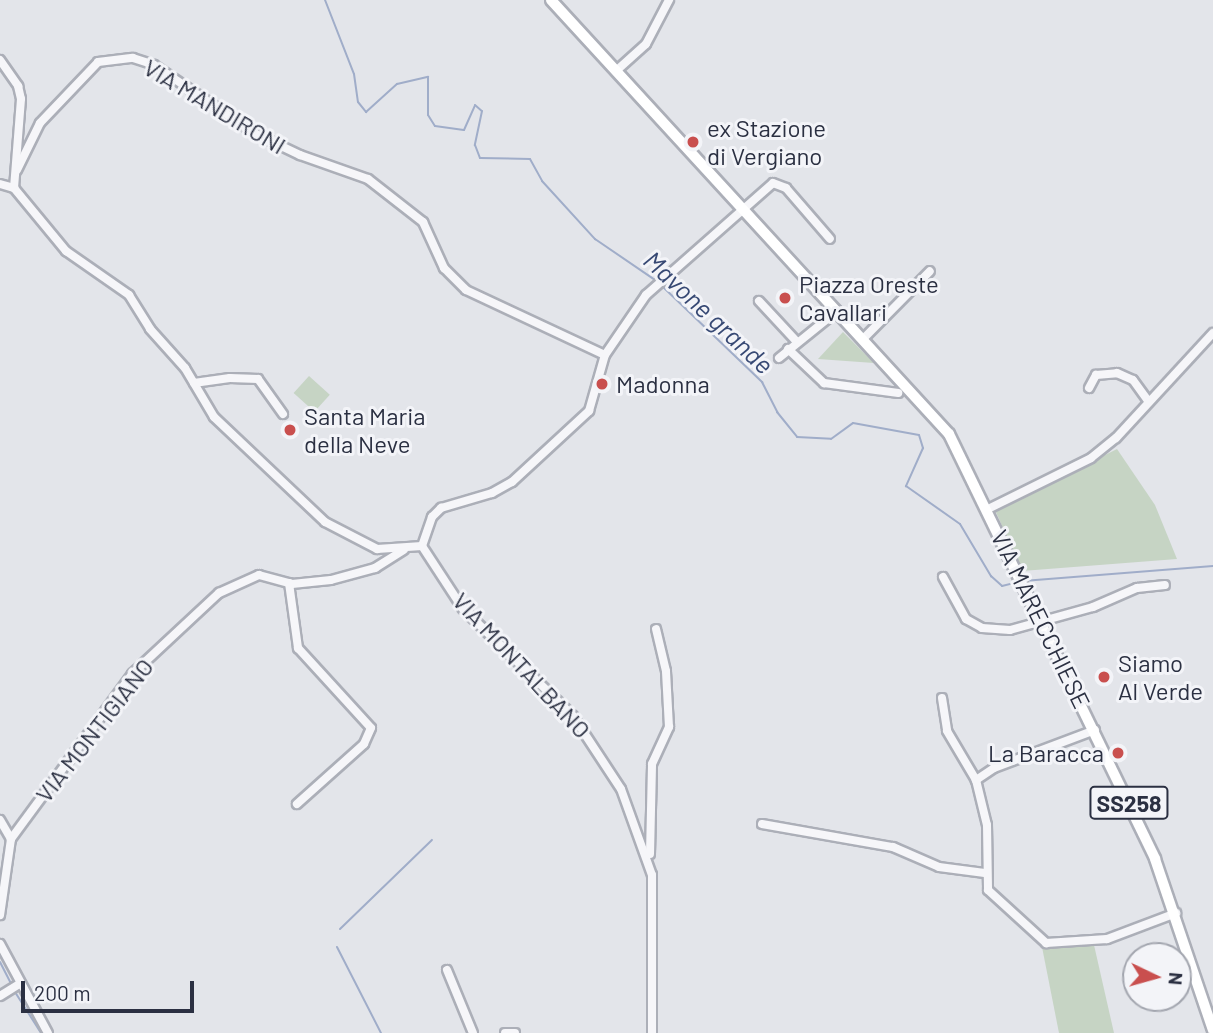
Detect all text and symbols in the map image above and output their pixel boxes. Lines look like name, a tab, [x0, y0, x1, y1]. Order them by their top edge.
street label: VIA MANDIRONI	[139, 52, 291, 160]
place label: ex Stazione di Vergiano	[707, 114, 826, 170]
marker: ex Stazione di Vergiano	[685, 134, 701, 150]
water label: Mavone grande	[638, 244, 780, 380]
place label: Piazza Oreste Cavallari	[799, 270, 939, 326]
marker: Piazza Oreste Cavallari	[777, 290, 793, 306]
place label: Madonna	[616, 370, 710, 398]
marker: Madonna	[594, 376, 610, 392]
place label: Santa Maria della Neve	[304, 402, 426, 458]
marker: Santa Maria della Neve	[282, 422, 298, 438]
street label: VIA MARECCHIESE	[985, 525, 1097, 713]
street label: VIA MONTALBANO	[447, 586, 597, 744]
place label: Siamo Al Verde	[1118, 649, 1203, 705]
street label: VIA MONTIGIANO	[29, 652, 159, 808]
marker: Siamo Al Verde	[1096, 669, 1112, 685]
place label: La Baracca	[988, 739, 1104, 767]
marker: La Baracca	[1110, 745, 1126, 761]
road number: SS258	[1089, 783, 1169, 822]
north arrow	[1122, 942, 1192, 1012]
scale bar	[24, 967, 198, 1011]
text: N	[1164, 971, 1188, 986]
text: 200 m	[34, 980, 91, 1005]

